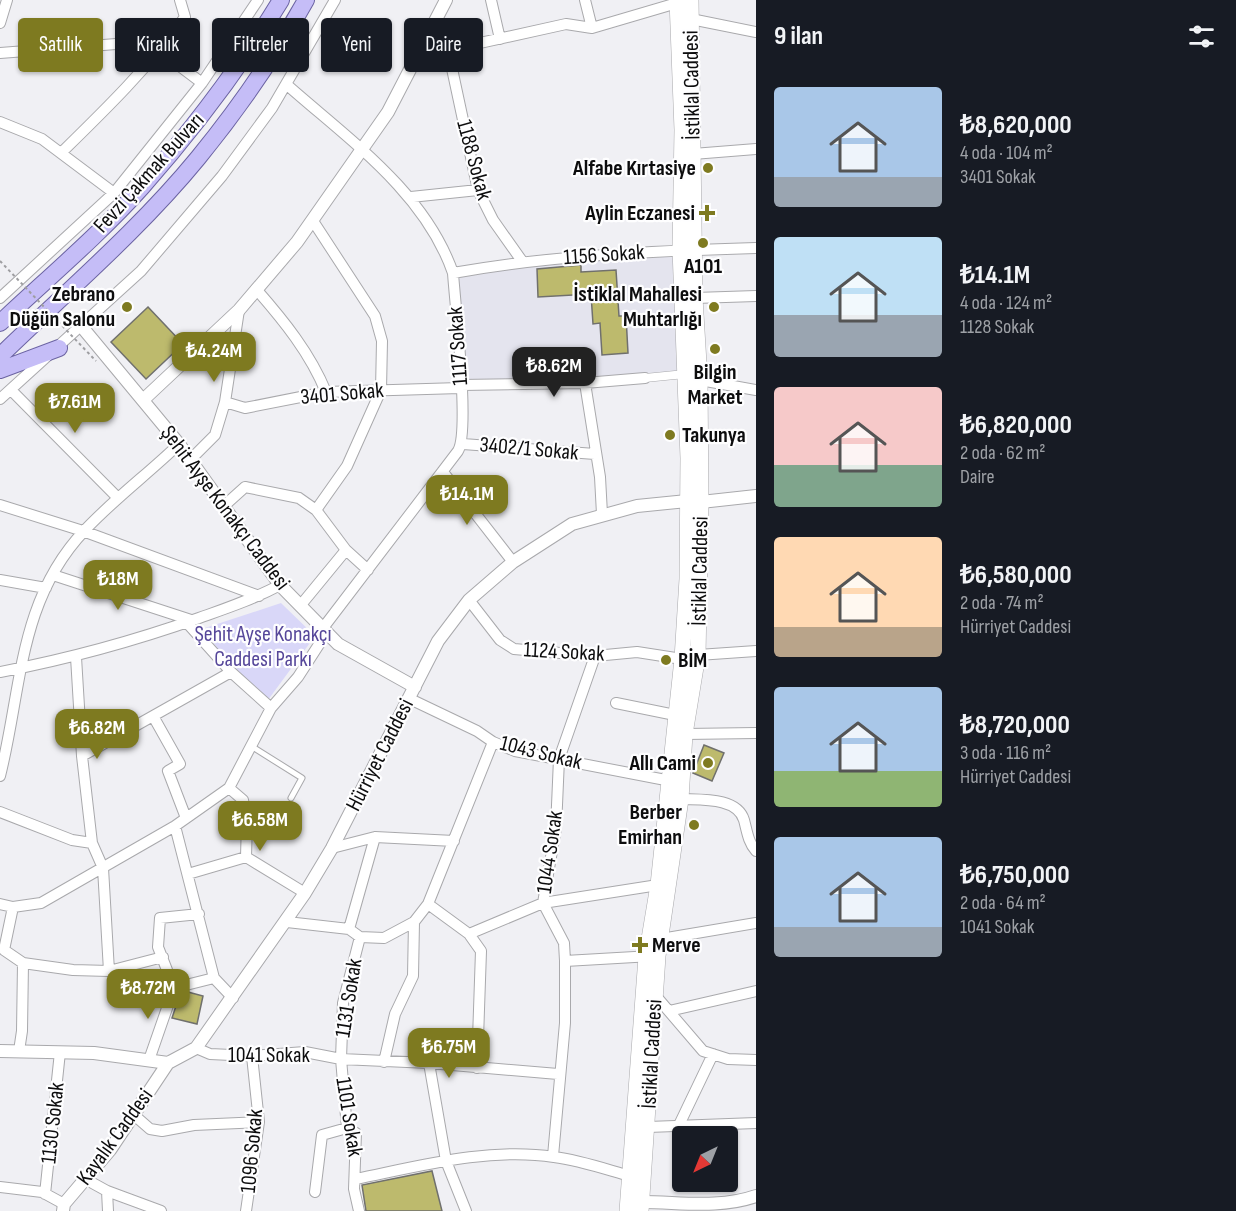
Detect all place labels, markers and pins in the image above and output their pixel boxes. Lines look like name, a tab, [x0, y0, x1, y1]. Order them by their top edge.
place label: Alfabe Kırtasiye	[572, 155, 696, 182]
marker: Alfabe Kırtasiye	[701, 161, 715, 175]
place label: Aylin Eczanesi	[584, 200, 695, 227]
marker: Aylin Eczanesi	[700, 206, 714, 220]
marker: A101	[696, 236, 710, 250]
place label: A101	[683, 253, 722, 280]
place label: Zebrano Düğün Salonu	[10, 281, 115, 333]
place label: İstiklal Mahallesi Muhtarlığı	[573, 281, 702, 333]
marker: Zebrano Düğün Salonu	[120, 300, 134, 314]
marker: İstiklal Mahallesi Muhtarlığı	[707, 300, 721, 314]
pin: ₺4.24M	[165, 332, 263, 383]
marker: Bilgin Market	[708, 342, 722, 356]
pin: ₺8.62M	[505, 347, 603, 398]
place label: Bilgin Market	[687, 359, 743, 411]
pin: ₺7.61M	[26, 383, 124, 434]
place label: Takunya	[682, 422, 746, 449]
marker: Takunya	[663, 428, 677, 442]
pin: ₺14.1M	[418, 475, 516, 526]
pin: ₺18M	[82, 560, 154, 611]
place label: BİM	[678, 647, 707, 674]
marker: BİM	[659, 653, 673, 667]
pin: ₺6.82M	[48, 709, 146, 760]
place label: Allı Cami	[628, 750, 696, 777]
marker: Allı Cami	[701, 756, 715, 770]
place label: Berber Emirhan	[618, 799, 682, 851]
pin: ₺6.58M	[211, 801, 309, 852]
marker: Berber Emirhan	[687, 818, 701, 832]
place label: Merve	[652, 932, 701, 959]
marker: Merve	[633, 938, 647, 952]
pin: ₺8.72M	[99, 969, 197, 1020]
pin: ₺6.75M	[400, 1028, 498, 1079]

